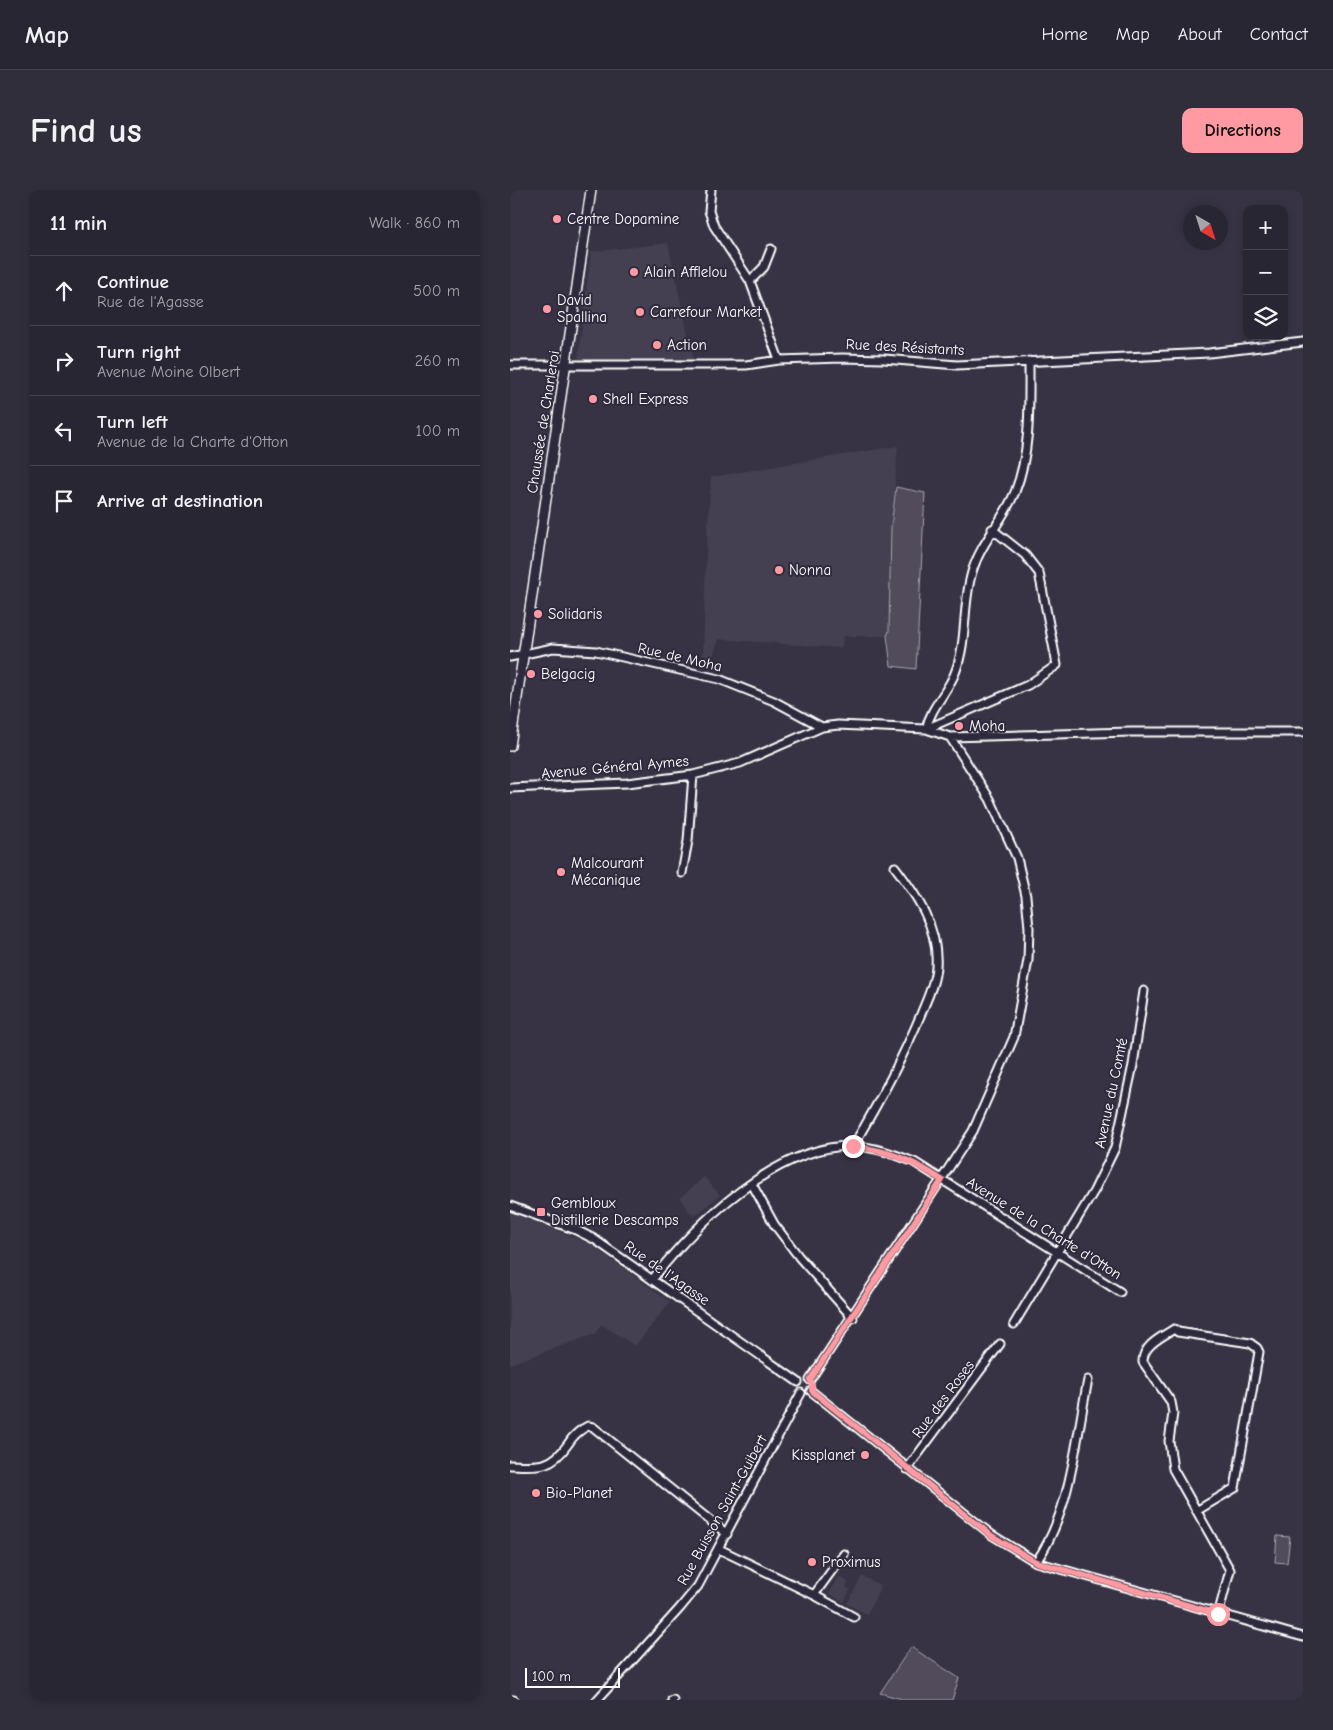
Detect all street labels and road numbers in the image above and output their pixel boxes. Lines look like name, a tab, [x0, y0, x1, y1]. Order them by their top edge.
street label: Rue des Résistants	[845, 335, 965, 359]
street label: Chaussée de Charleroi	[523, 349, 563, 495]
street label: Rue de Moha	[636, 639, 724, 675]
street label: Avenue Général Aymes	[540, 752, 690, 782]
street label: Avenue du Comté	[1091, 1036, 1132, 1150]
street label: Avenue de la Charte d'Otton	[963, 1173, 1125, 1283]
street label: Rue de l'Agasse	[621, 1237, 714, 1309]
street label: Rue des Roses	[908, 1357, 978, 1441]
street label: Rue Buisson Saint-Guibert	[673, 1431, 771, 1588]

